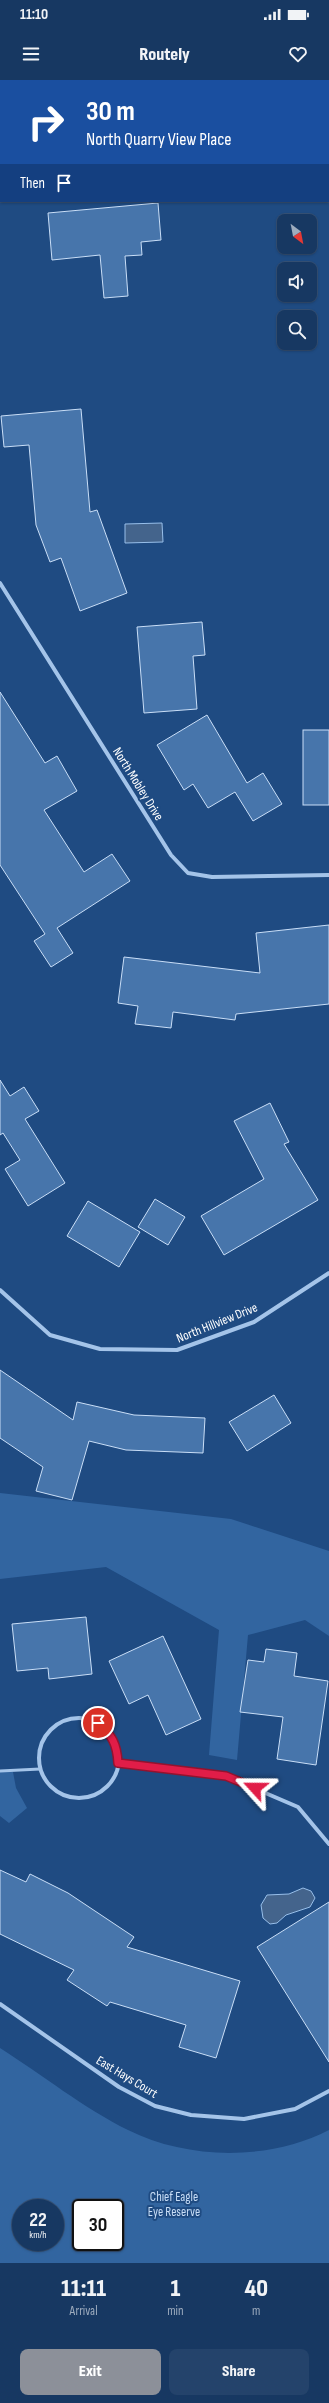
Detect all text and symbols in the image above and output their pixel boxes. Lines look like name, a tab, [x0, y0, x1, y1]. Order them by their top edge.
text: 11:10	[20, 5, 48, 24]
icon: menu	[20, 43, 42, 65]
icon: heart	[287, 43, 309, 65]
text: Routely	[139, 44, 190, 65]
text: 30 m	[86, 95, 135, 128]
icon: right	[20, 96, 72, 148]
text: North Quarry View Place	[86, 129, 232, 150]
icon: arrive	[53, 172, 75, 194]
text: Then	[20, 174, 45, 193]
north arrow	[277, 214, 317, 254]
map controls	[277, 214, 317, 350]
button: sound	[277, 262, 317, 302]
button: search	[277, 310, 317, 350]
street label: North Mobley Drive	[109, 744, 167, 824]
street label: North Hillview Drive	[174, 1299, 260, 1347]
pin	[81, 1706, 115, 1740]
icon: arrive	[87, 1712, 109, 1734]
position arrow	[234, 1767, 276, 1809]
street label: East Hays Court	[93, 2052, 161, 2102]
park label: Chief Eagle Eye Reserve	[148, 2189, 200, 2220]
speed limit sign: 30	[72, 2199, 124, 2251]
text: 22	[29, 2208, 47, 2232]
text: km/h	[29, 2229, 47, 2241]
text: 11:11	[61, 2274, 106, 2303]
text: 1	[170, 2274, 180, 2303]
text: 40	[244, 2274, 268, 2303]
text: Arrival	[70, 2303, 98, 2319]
text: min	[167, 2303, 183, 2319]
text: m	[252, 2303, 260, 2319]
button: Exit	[20, 2349, 161, 2395]
button: Share	[169, 2349, 309, 2395]

